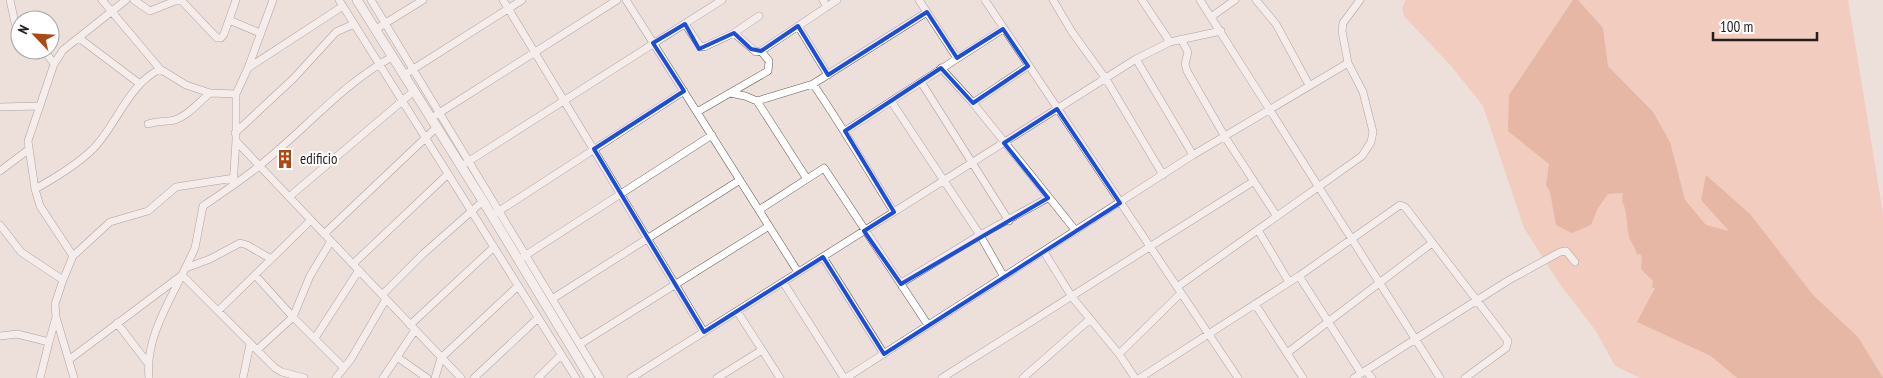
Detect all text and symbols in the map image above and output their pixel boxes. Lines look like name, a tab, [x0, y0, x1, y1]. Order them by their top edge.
north arrow	[10, 10, 60, 60]
scale bar	[1713, 10, 1817, 42]
text: 100 m	[1720, 17, 1753, 36]
text: N	[13, 22, 33, 37]
building icon: edificio	[274, 148, 296, 170]
place label: edificio	[300, 149, 338, 168]

